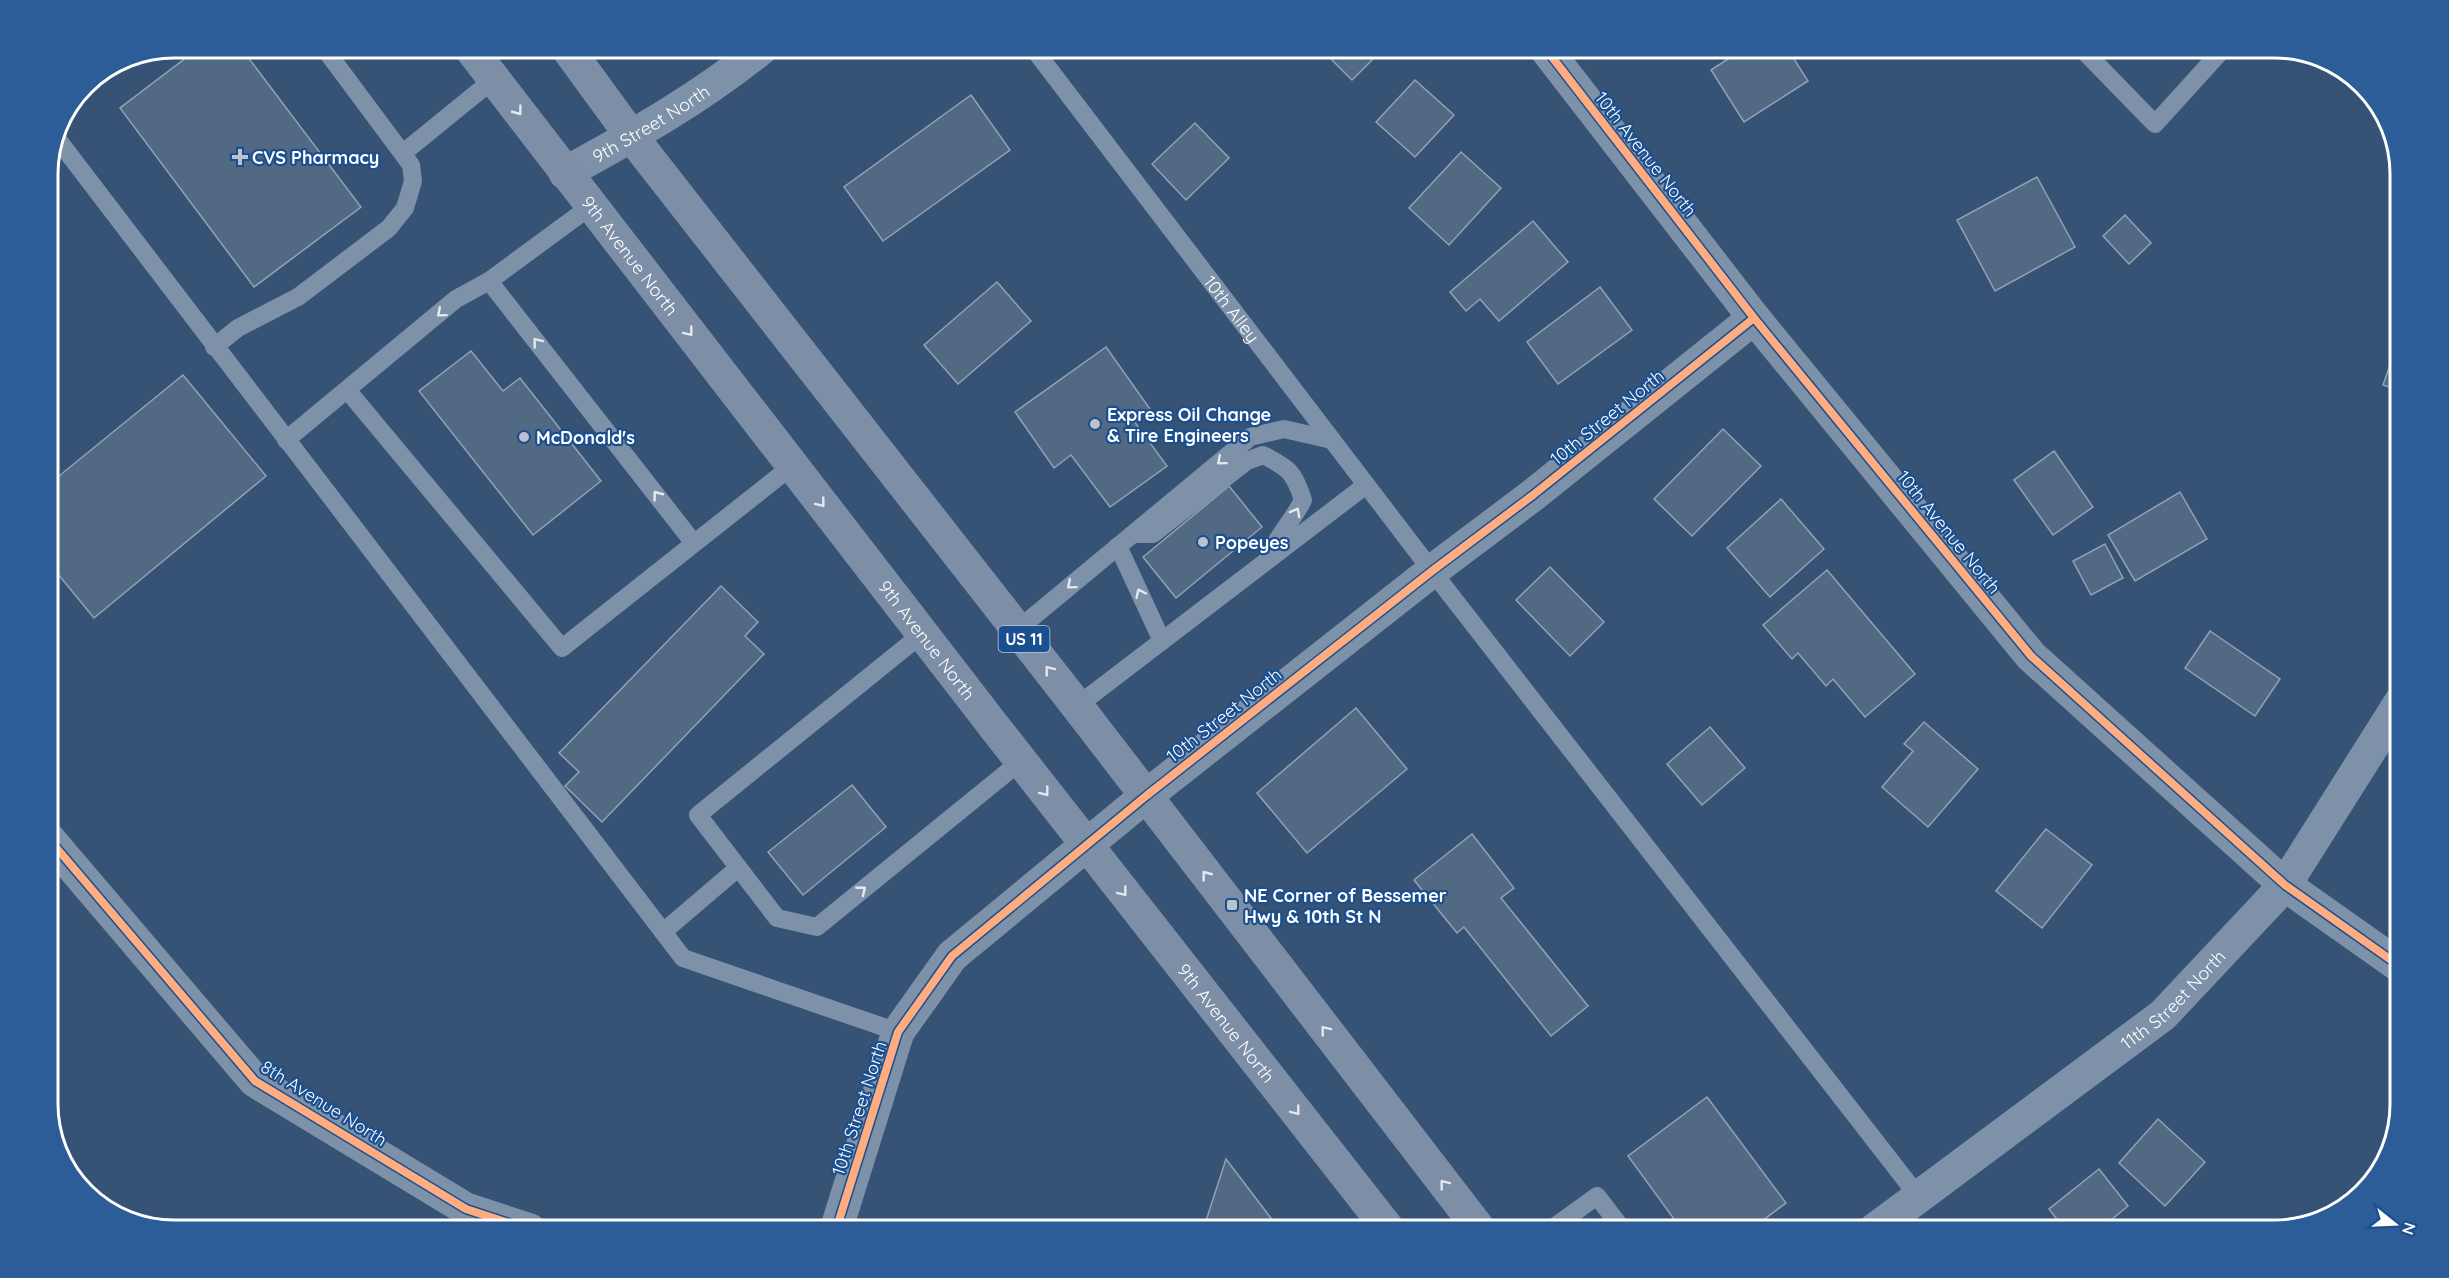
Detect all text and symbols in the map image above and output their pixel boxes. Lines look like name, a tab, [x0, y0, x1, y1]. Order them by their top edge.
street label: 9th Street North	[588, 79, 714, 167]
street label: 10th Avenue North	[1590, 87, 1702, 221]
one-way arrow	[511, 105, 522, 116]
place label: CVS Pharmacy	[252, 146, 379, 169]
marker: CVS Pharmacy	[233, 150, 247, 164]
street label: 9th Avenue North	[577, 191, 684, 320]
street label: 10th Alley	[1199, 270, 1265, 347]
one-way arrow	[437, 306, 448, 317]
one-way arrow	[681, 326, 692, 337]
one-way arrow	[534, 338, 545, 349]
street label: 10th Street North	[1545, 364, 1669, 470]
place label: Express Oil Change & Tire Engineers	[1107, 403, 1271, 447]
marker: Express Oil Change & Tire Engineers	[1088, 417, 1102, 431]
place label: McDonald's	[536, 426, 635, 449]
marker: McDonald's	[517, 430, 531, 444]
one-way arrow	[1217, 453, 1228, 464]
street label: 10th Avenue North	[1892, 466, 2006, 598]
one-way arrow	[654, 491, 665, 502]
one-way arrow	[813, 497, 824, 508]
one-way arrow	[1289, 508, 1300, 519]
place label: Popeyes	[1215, 531, 1289, 554]
marker: Popeyes	[1196, 535, 1210, 549]
street label: 9th Avenue North	[874, 576, 981, 704]
one-way arrow	[1067, 577, 1078, 588]
one-way arrow	[1136, 589, 1148, 600]
road number: US 11	[998, 626, 1050, 652]
street label: 10th Street North	[1162, 663, 1286, 767]
one-way arrow	[1045, 666, 1056, 677]
one-way arrow	[1037, 785, 1048, 796]
one-way arrow	[1203, 870, 1214, 881]
place label: NE Corner of Bessemer Hwy & 10th St N	[1244, 884, 1447, 928]
one-way arrow	[1116, 885, 1127, 896]
one-way arrow	[855, 887, 866, 898]
marker: NE Corner of Bessemer Hwy & 10th St N	[1225, 898, 1239, 912]
street label: 11th Street North	[2116, 945, 2230, 1054]
street label: 9th Avenue North	[1173, 959, 1280, 1087]
one-way arrow	[1321, 1025, 1332, 1036]
street label: 10th Street North	[826, 1038, 892, 1178]
street label: 8th Avenue North	[257, 1055, 391, 1151]
one-way arrow	[1289, 1104, 1300, 1115]
one-way arrow	[1440, 1179, 1451, 1190]
north arrow	[2365, 1194, 2425, 1254]
text: N	[2398, 1220, 2421, 1237]

